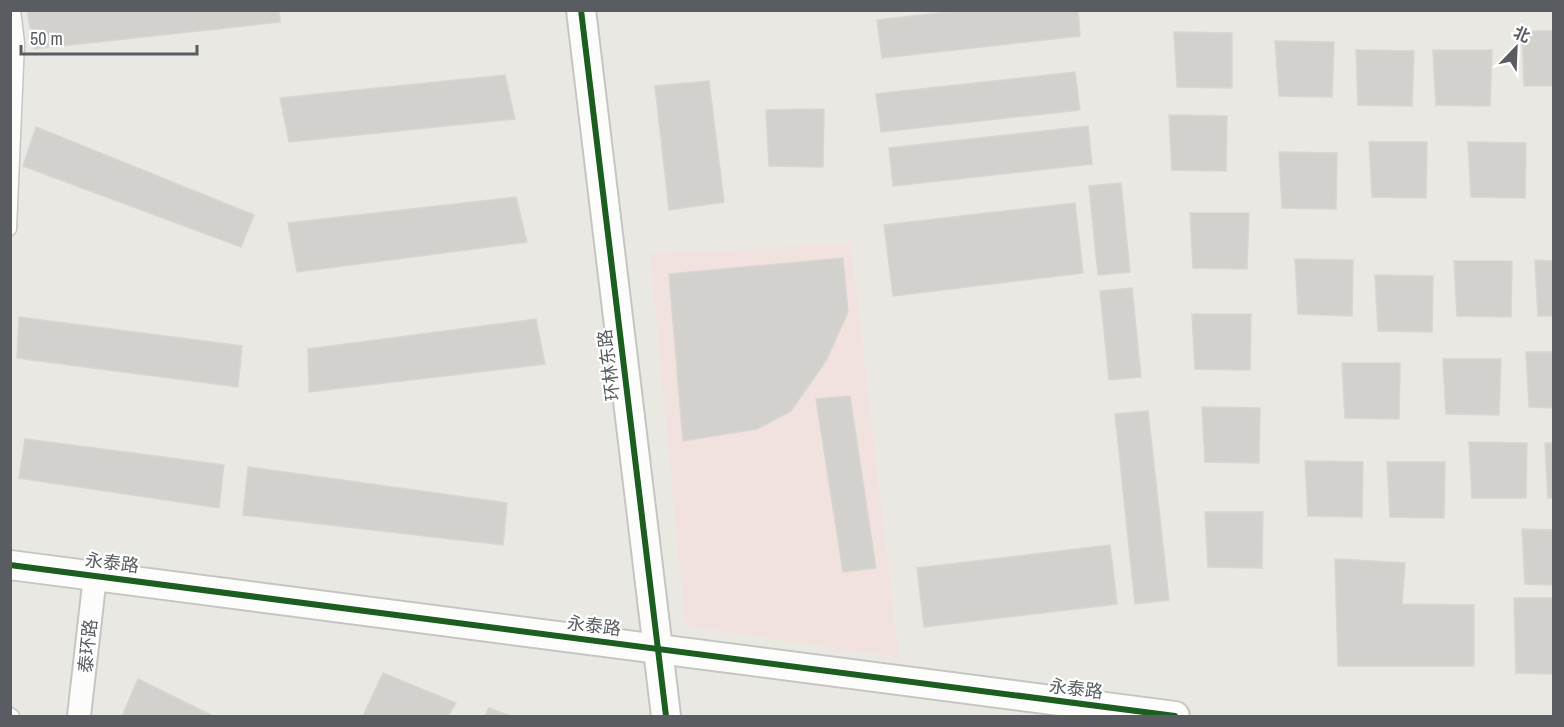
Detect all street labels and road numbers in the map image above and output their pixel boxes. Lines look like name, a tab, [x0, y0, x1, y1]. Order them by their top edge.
street label: 环林东路	[592, 328, 625, 402]
street label: 永泰路	[84, 547, 140, 578]
street label: 永泰路	[566, 610, 622, 641]
street label: 泰环路	[72, 618, 103, 674]
street label: 永泰路	[1048, 673, 1104, 704]

